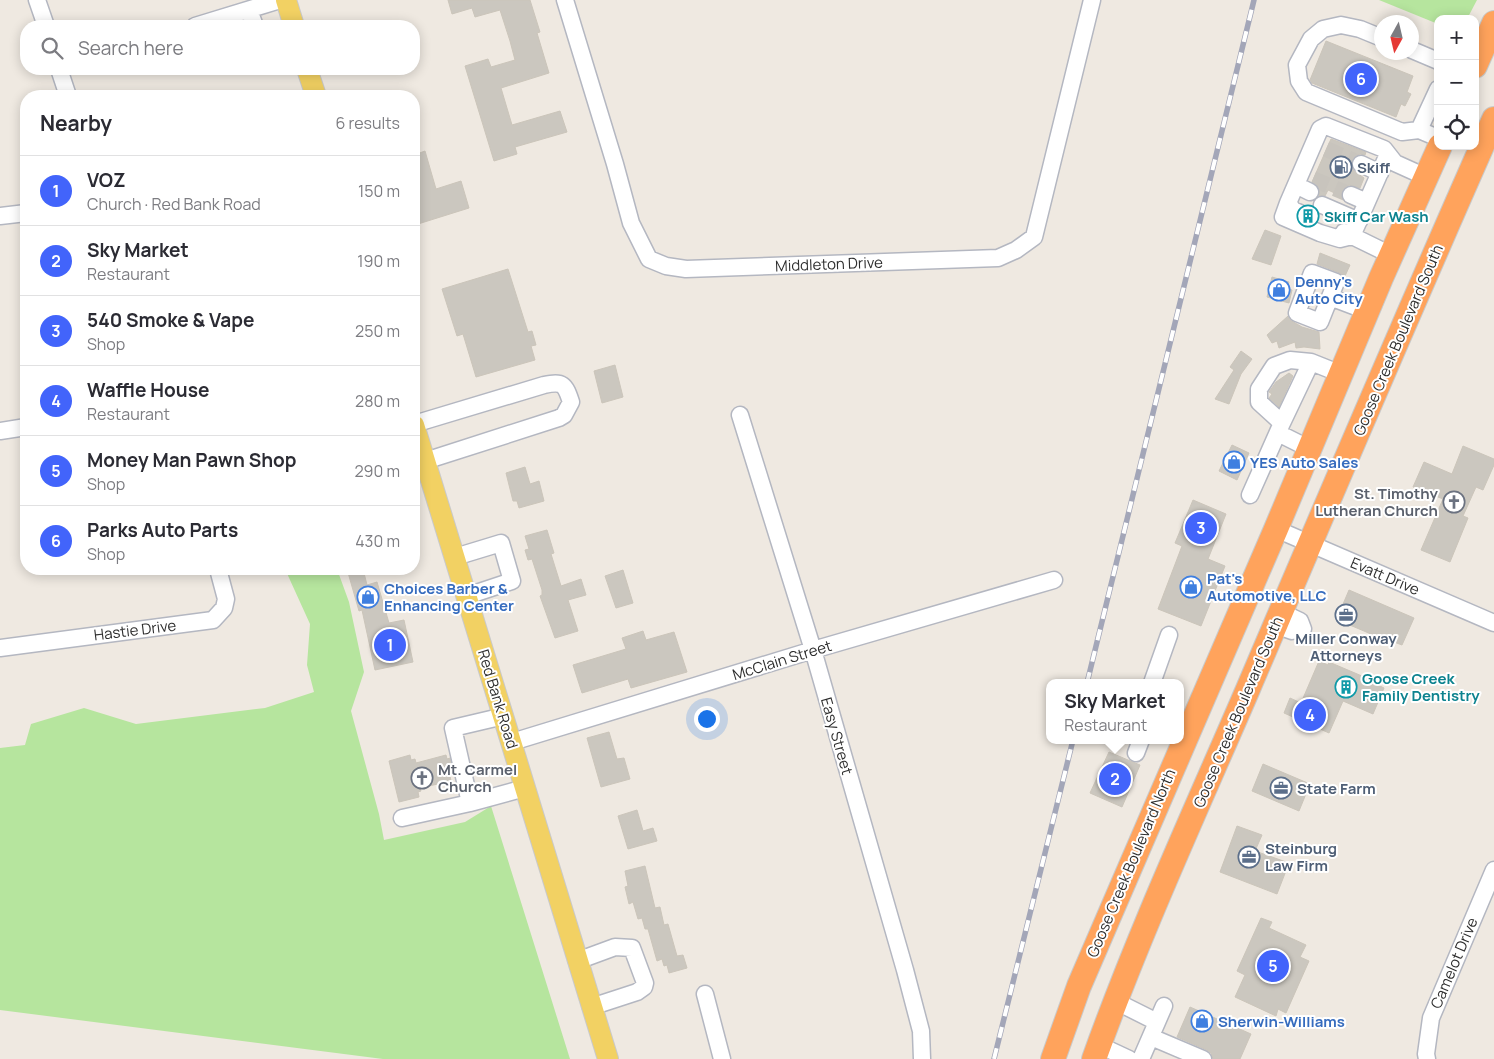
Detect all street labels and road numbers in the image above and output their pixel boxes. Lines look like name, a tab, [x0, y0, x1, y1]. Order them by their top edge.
street label: Goose Creek Boulevard South	[1348, 241, 1448, 439]
street label: Middleton Drive	[775, 252, 883, 276]
street label: Evatt Drive	[1347, 552, 1423, 600]
street label: Goose Creek Boulevard South	[1188, 613, 1288, 811]
street label: Hastie Drive	[93, 615, 178, 645]
street label: McClain Street	[730, 635, 834, 685]
street label: Red Bank Road	[473, 647, 523, 751]
street label: Easy Street	[816, 695, 858, 777]
street label: Goose Creek Boulevard North	[1082, 765, 1180, 960]
street label: Camelot Drive	[1425, 914, 1483, 1012]

